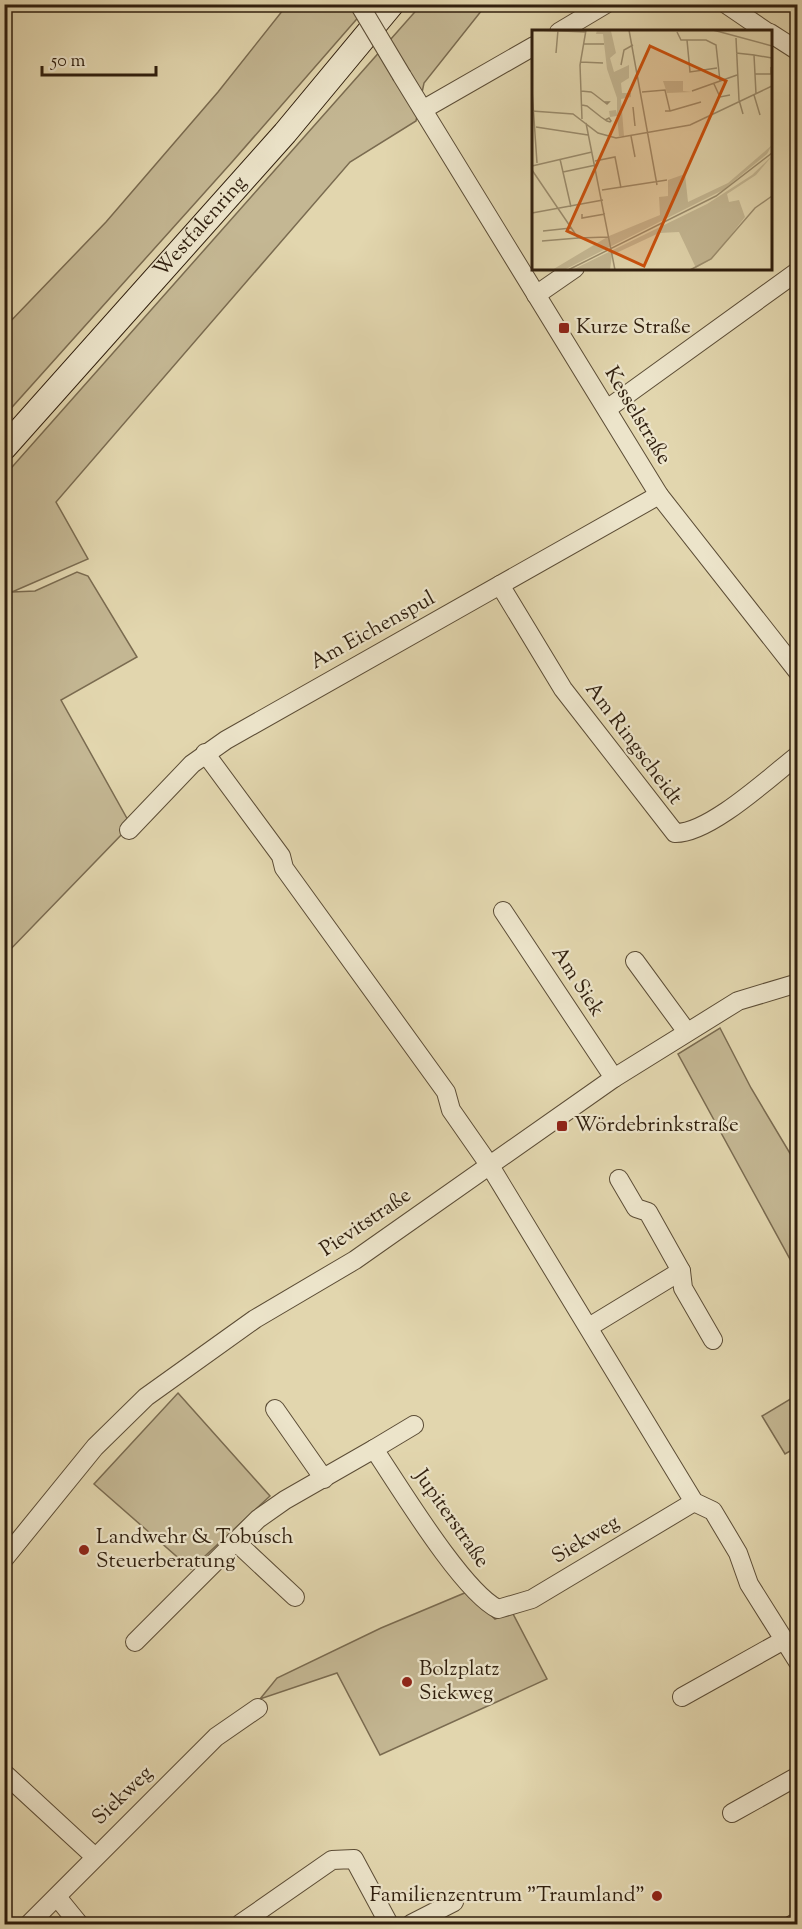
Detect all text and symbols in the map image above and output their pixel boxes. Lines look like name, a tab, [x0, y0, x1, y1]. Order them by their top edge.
inset map	[532, 30, 772, 270]
scale bar	[42, 39, 156, 77]
text: 50 m	[50, 49, 86, 75]
street label: Westfalenring	[147, 170, 255, 285]
place label: Kurze Straße	[576, 313, 691, 343]
marker: Kurze Straße	[557, 321, 571, 335]
street label: Kesselstraße	[596, 361, 678, 471]
street label: Am Eichenspul	[305, 584, 441, 678]
street label: Am Ringscheidt	[577, 676, 689, 812]
street label: Am Siek	[543, 941, 611, 1024]
place label: Wördebrinkstraße	[574, 1111, 739, 1141]
marker: Wördebrinkstraße	[555, 1119, 569, 1133]
street label: Pievitstraße	[314, 1181, 418, 1265]
street label: Jupiterstraße	[405, 1463, 496, 1574]
street label: Siekweg	[546, 1508, 626, 1572]
place label: Landwehr & Tobusch Steuerberatung	[96, 1523, 294, 1577]
marker: Landwehr & Tobusch Steuerberatung	[77, 1543, 91, 1557]
place label: Bolzplatz Siekweg	[419, 1655, 499, 1709]
marker: Bolzplatz Siekweg	[400, 1675, 414, 1689]
street label: Siekweg	[86, 1759, 160, 1833]
place label: Familienzentrum "Traumland"	[370, 1881, 645, 1911]
marker: Familienzentrum "Traumland"	[650, 1889, 664, 1903]

